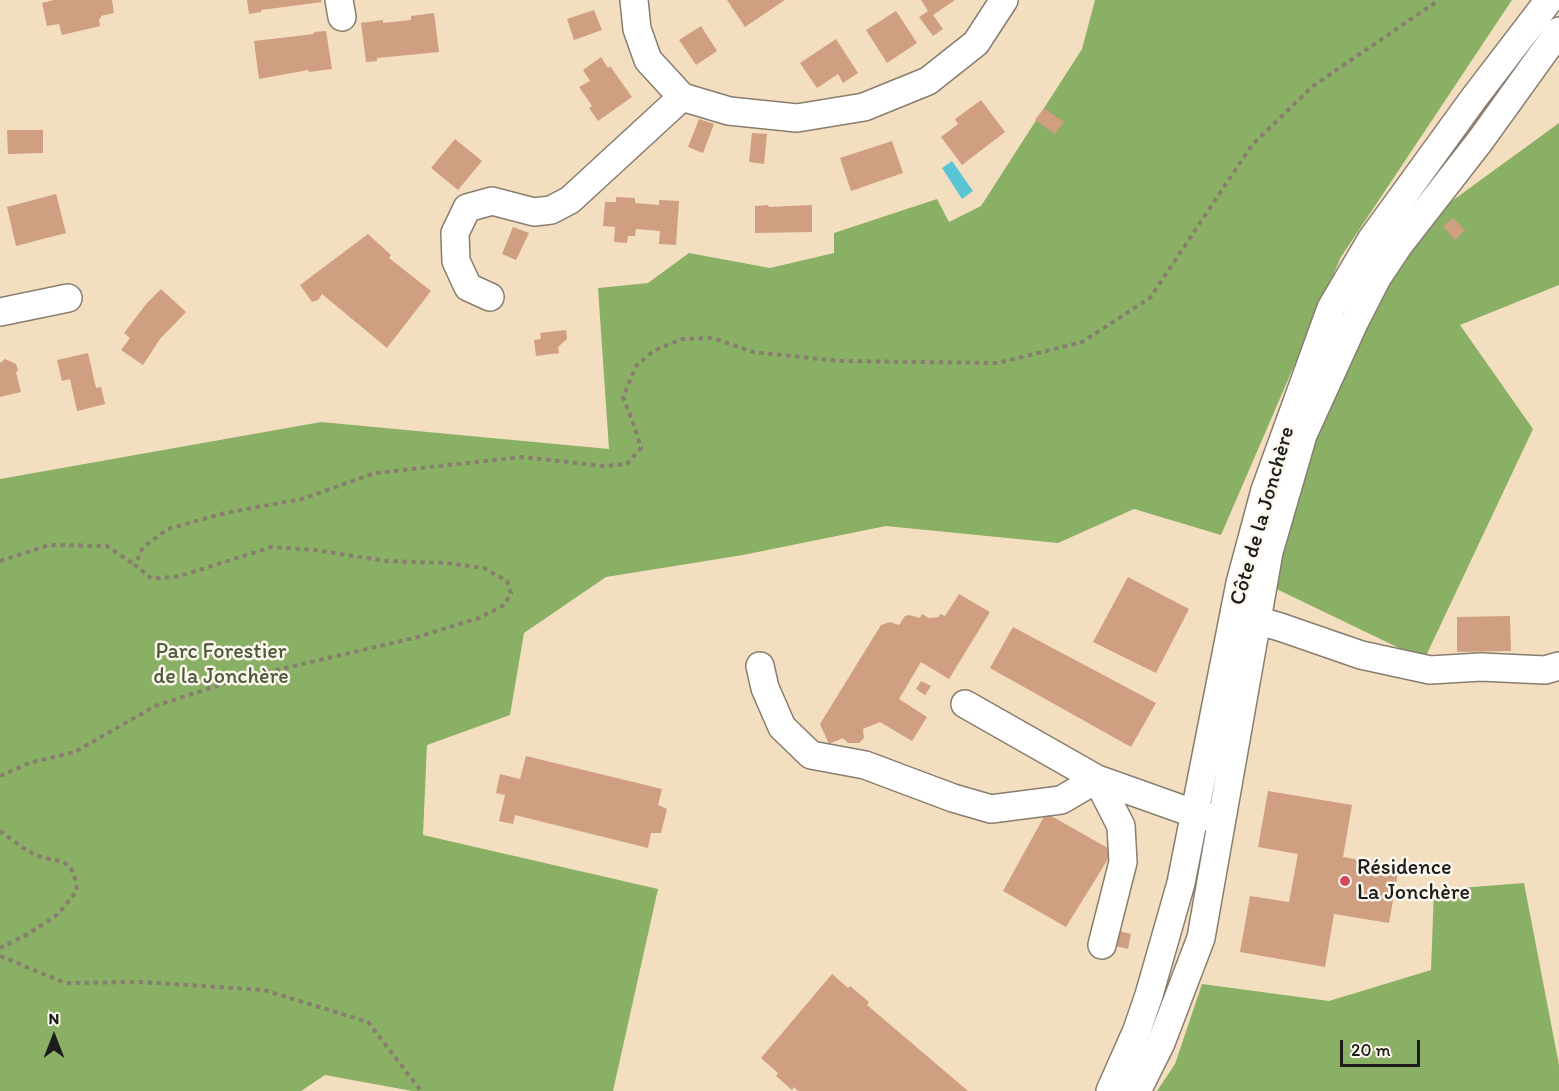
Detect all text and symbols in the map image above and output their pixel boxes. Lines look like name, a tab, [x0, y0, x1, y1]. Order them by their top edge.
street label: Côte de la Jonchère	[1225, 424, 1301, 608]
park label: Parc Forestier de la Jonchère	[153, 639, 289, 690]
place label: Résidence La Jonchère	[1357, 855, 1470, 906]
marker: Résidence La Jonchère	[1338, 874, 1352, 888]
north arrow	[24, 1007, 84, 1067]
text: N	[49, 1009, 59, 1028]
scale bar	[1343, 1028, 1422, 1066]
text: 20 m	[1351, 1039, 1391, 1061]

